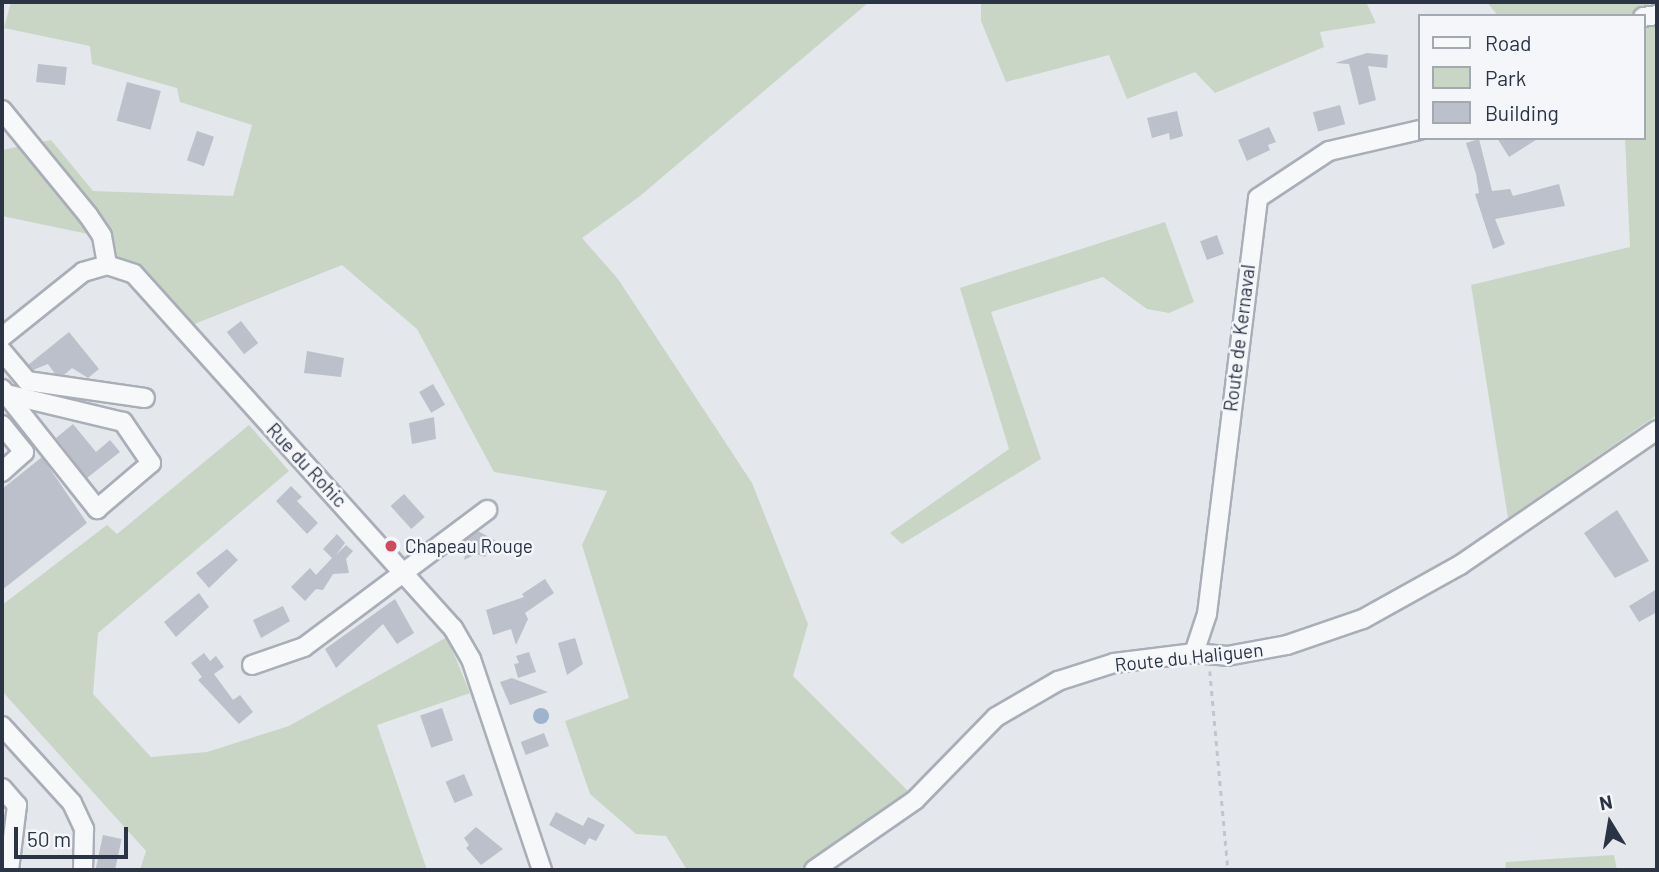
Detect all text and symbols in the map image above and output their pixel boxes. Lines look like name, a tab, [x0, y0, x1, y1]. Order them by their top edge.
legend	[1418, 14, 1645, 140]
text: Road	[1485, 30, 1531, 55]
text: Park	[1485, 65, 1526, 90]
text: Building	[1485, 100, 1559, 125]
street label: Route de Kernaval	[1219, 263, 1259, 413]
street label: Rue du Rohic	[262, 418, 352, 512]
place label: Chapeau Rouge	[405, 535, 533, 557]
marker: Chapeau Rouge	[383, 538, 399, 554]
street label: Route du Haliguen	[1114, 638, 1264, 676]
north arrow	[1575, 788, 1645, 858]
text: N	[1597, 789, 1614, 814]
scale bar	[18, 812, 131, 856]
text: 50 m	[27, 826, 71, 851]

